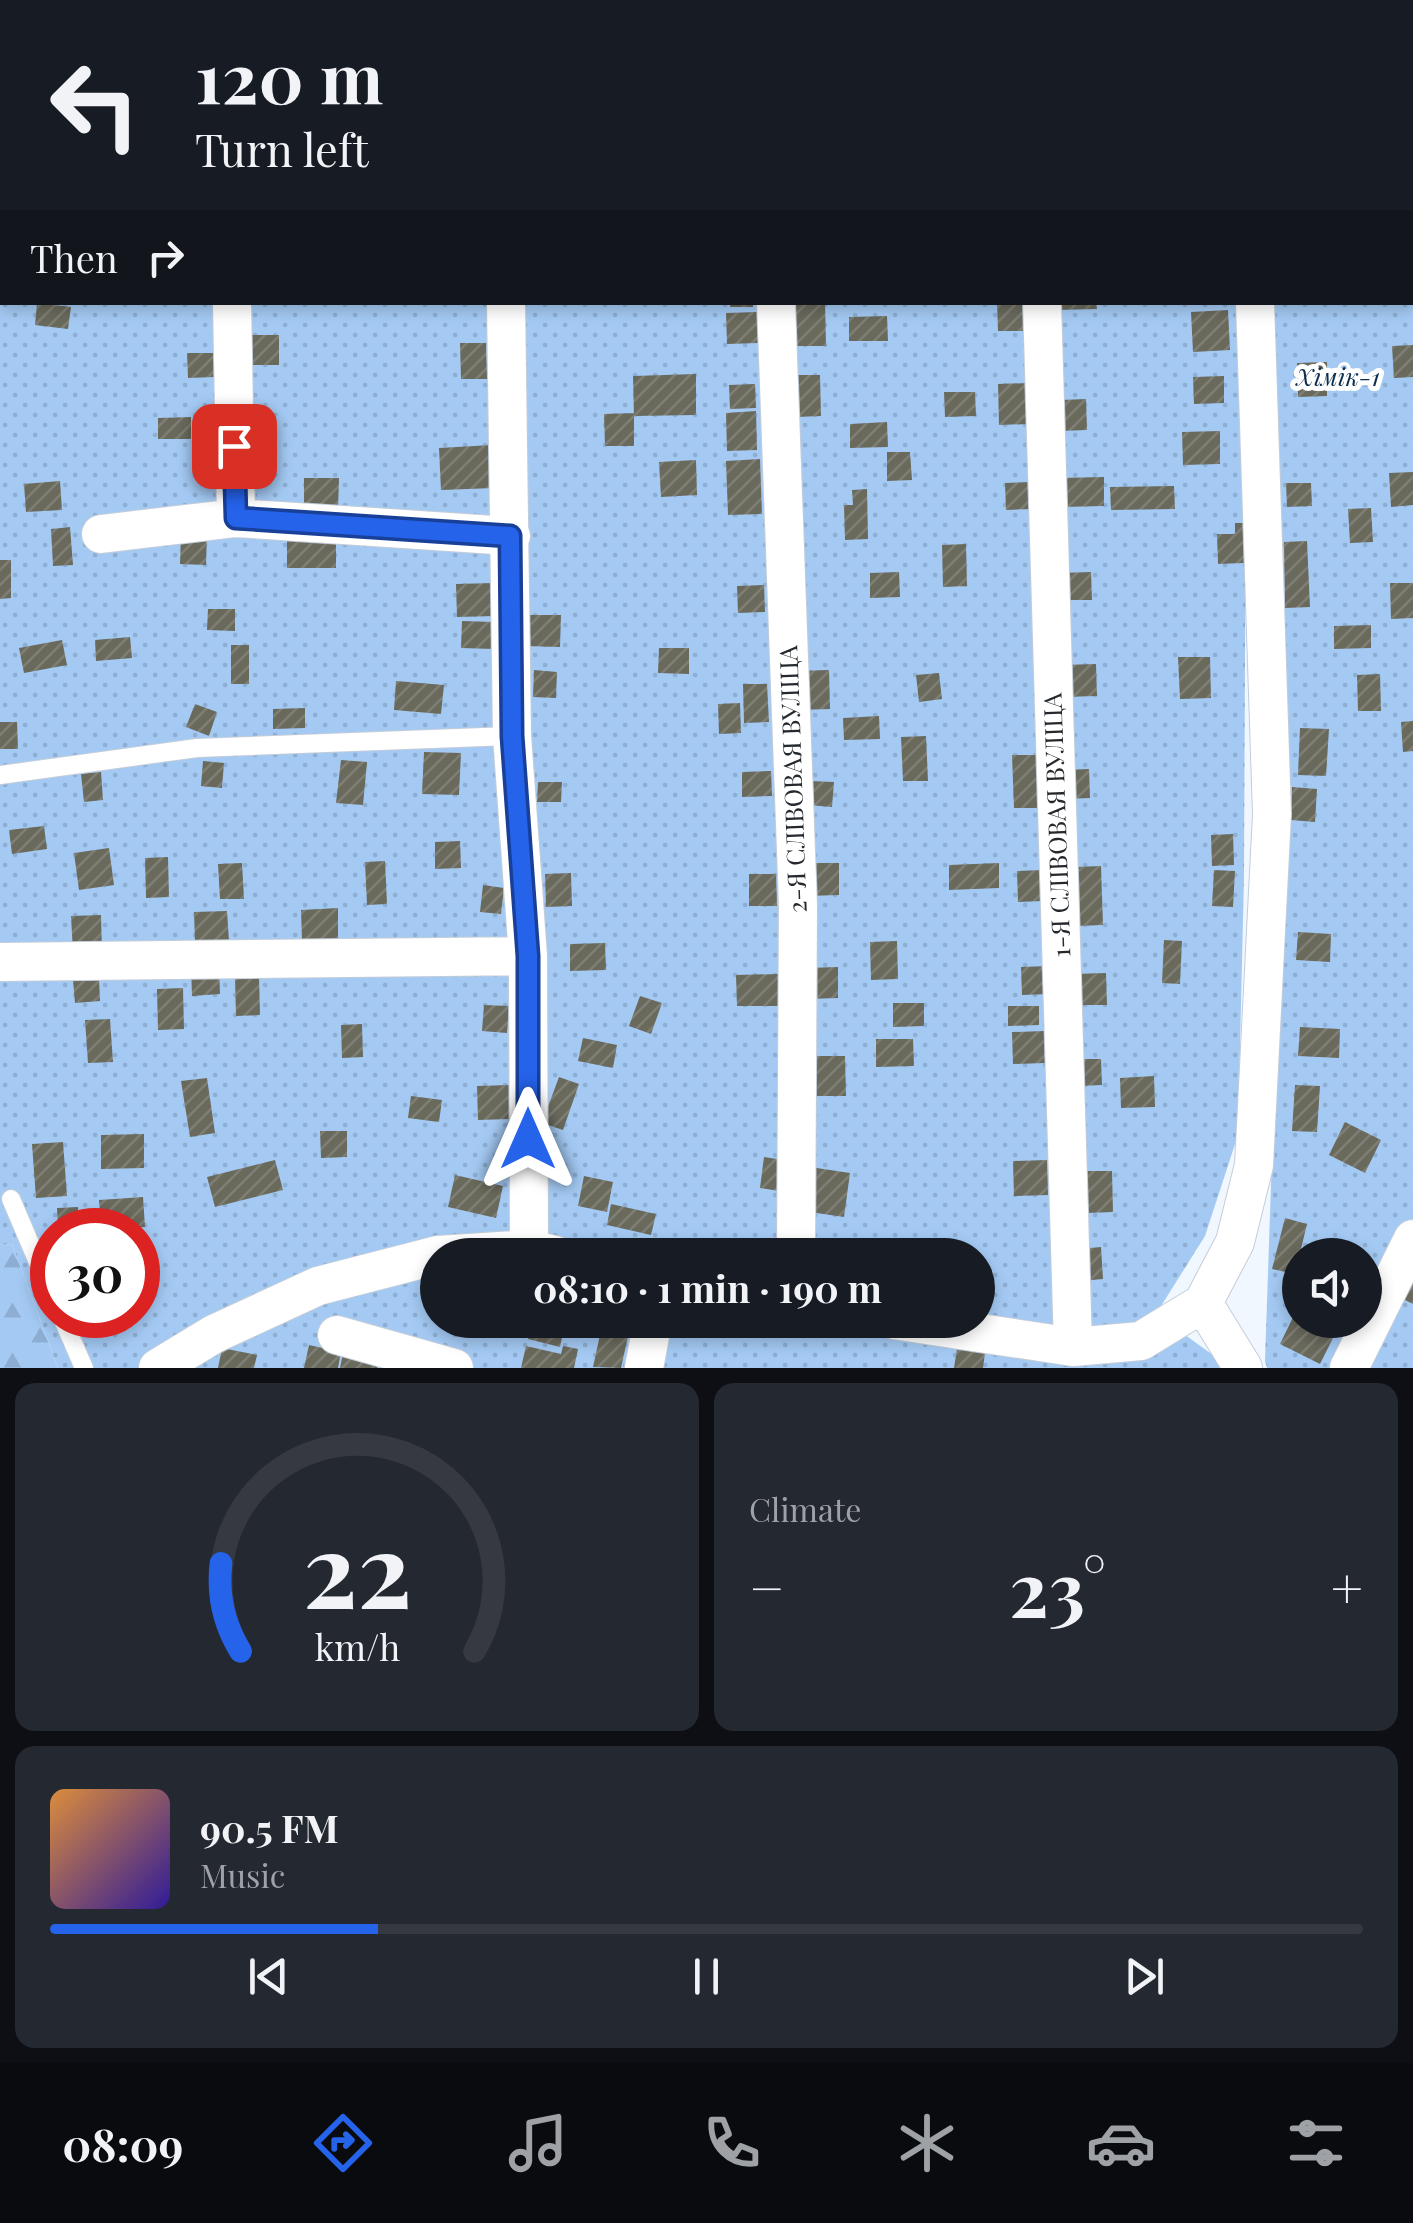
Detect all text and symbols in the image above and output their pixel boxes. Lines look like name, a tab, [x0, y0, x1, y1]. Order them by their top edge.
text: 120 m	[195, 28, 383, 122]
icon: left	[30, 40, 160, 170]
text: Turn left	[195, 118, 369, 178]
icon: right	[138, 230, 193, 285]
text: Then	[30, 232, 118, 283]
park label: Хімік-1	[1295, 359, 1380, 392]
pin	[192, 404, 277, 489]
icon: arrive	[207, 419, 262, 474]
street label: 2-Я СЛІВОВАЯ ВУЛІЦА	[770, 644, 813, 913]
street label: 1-Я СЛІВОВАЯ ВУЛІЦА	[1034, 692, 1077, 958]
position arrow	[476, 1087, 580, 1191]
speed limit sign: 30	[30, 1208, 160, 1338]
map controls	[1282, 1238, 1382, 1338]
button: sound	[1282, 1238, 1382, 1338]
text: 08:10 · 1 min · 190 m	[533, 1262, 882, 1313]
text: Climate	[749, 1487, 861, 1530]
text: 22	[303, 1496, 411, 1635]
text: 23°	[1009, 1536, 1106, 1636]
text: −	[749, 1549, 785, 1623]
text: +	[1331, 1549, 1363, 1623]
text: km/h	[314, 1622, 400, 1670]
text: 90.5 FM	[200, 1802, 339, 1853]
text: Music	[200, 1853, 285, 1896]
icon: previous	[241, 1949, 296, 2004]
icon: pause	[679, 1949, 734, 2004]
icon: next	[1117, 1949, 1172, 2004]
icon: directions	[308, 2108, 378, 2178]
icon: music	[503, 2108, 573, 2178]
icon: phone	[697, 2108, 767, 2178]
icon: climate	[892, 2108, 962, 2178]
icon: car	[1086, 2108, 1156, 2178]
icon: filters	[1281, 2108, 1351, 2178]
text: 08:09	[62, 2113, 184, 2173]

